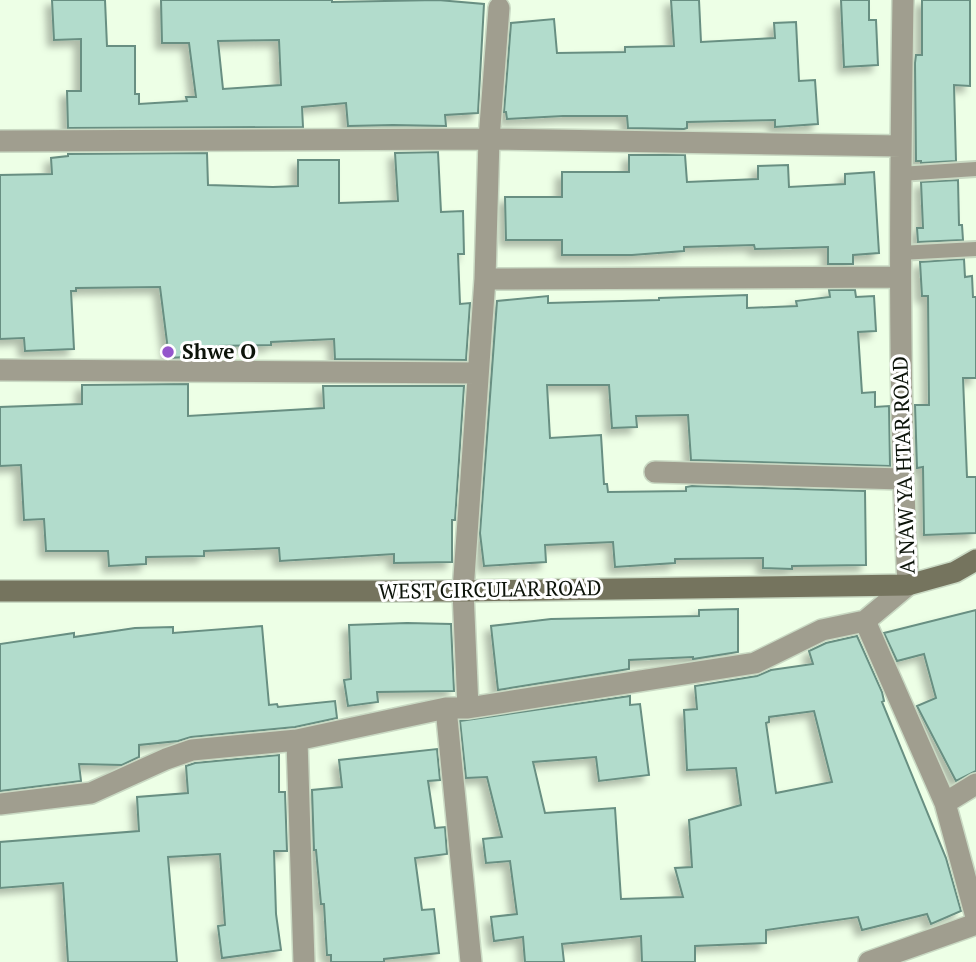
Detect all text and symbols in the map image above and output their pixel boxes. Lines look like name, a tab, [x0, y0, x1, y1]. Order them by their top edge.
place label: Shwe O	[182, 337, 256, 365]
marker: Shwe O	[160, 344, 176, 360]
street label: A NAW YA HTAR ROAD	[885, 356, 921, 574]
street label: WEST CIRCULAR ROAD	[378, 573, 602, 605]

